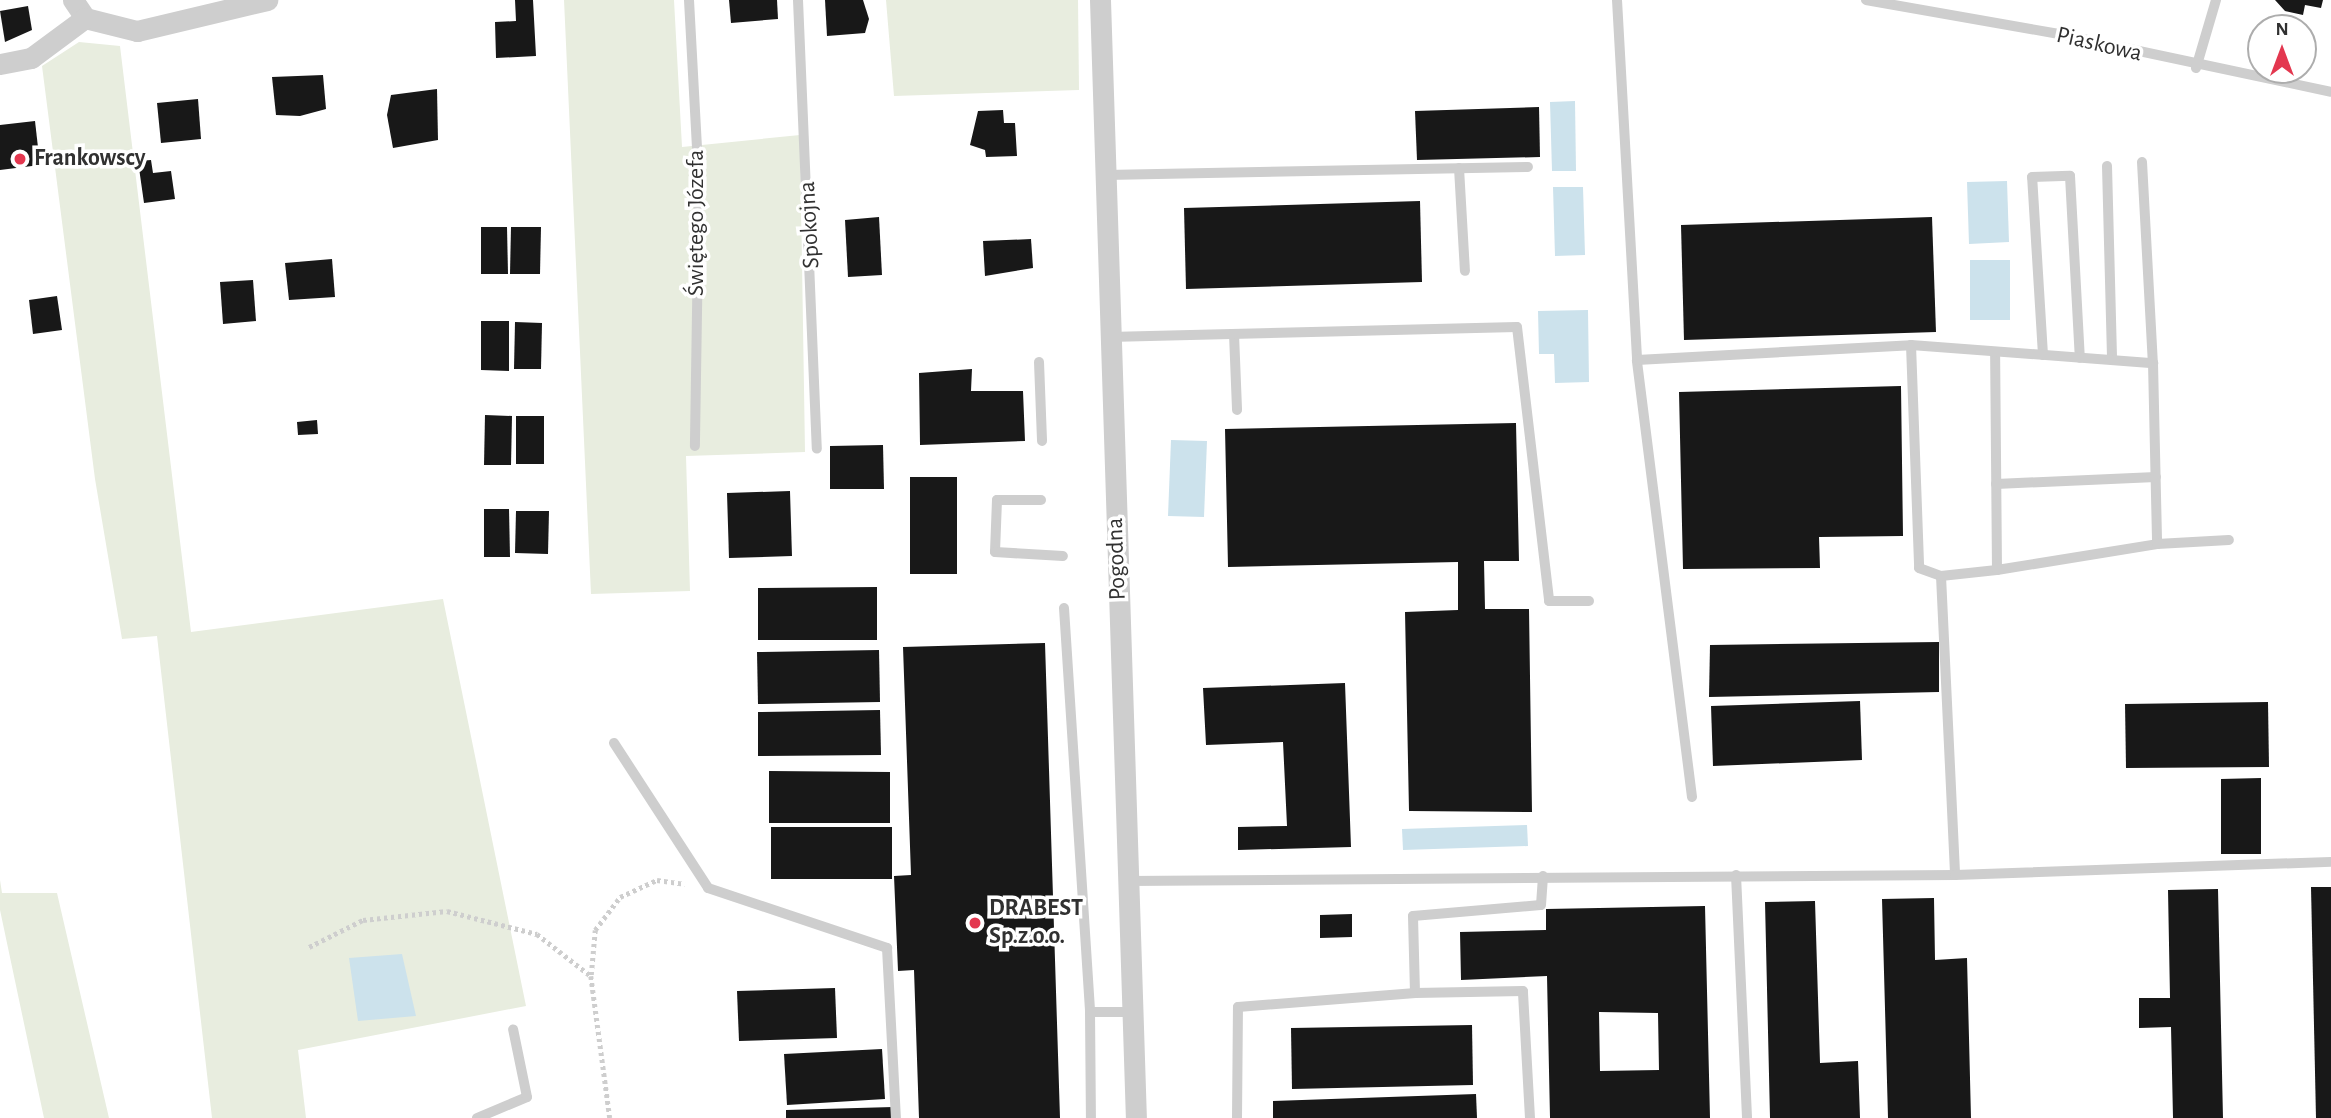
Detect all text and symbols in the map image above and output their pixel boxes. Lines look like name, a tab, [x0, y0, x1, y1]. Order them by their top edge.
north arrow	[2247, 14, 2317, 84]
text: N	[2275, 20, 2289, 39]
street label: Piaskowa	[2053, 21, 2145, 69]
place label: Frankowscy	[34, 145, 146, 173]
street label: Świętego Józefa	[683, 150, 711, 296]
marker: Frankowscy	[12, 151, 28, 167]
street label: Spokojna	[793, 181, 827, 269]
street label: Pogodna	[1101, 517, 1133, 601]
place label: DRABEST Sp.z.o.o.	[989, 895, 1083, 951]
marker: DRABEST Sp.z.o.o.	[967, 915, 983, 931]

